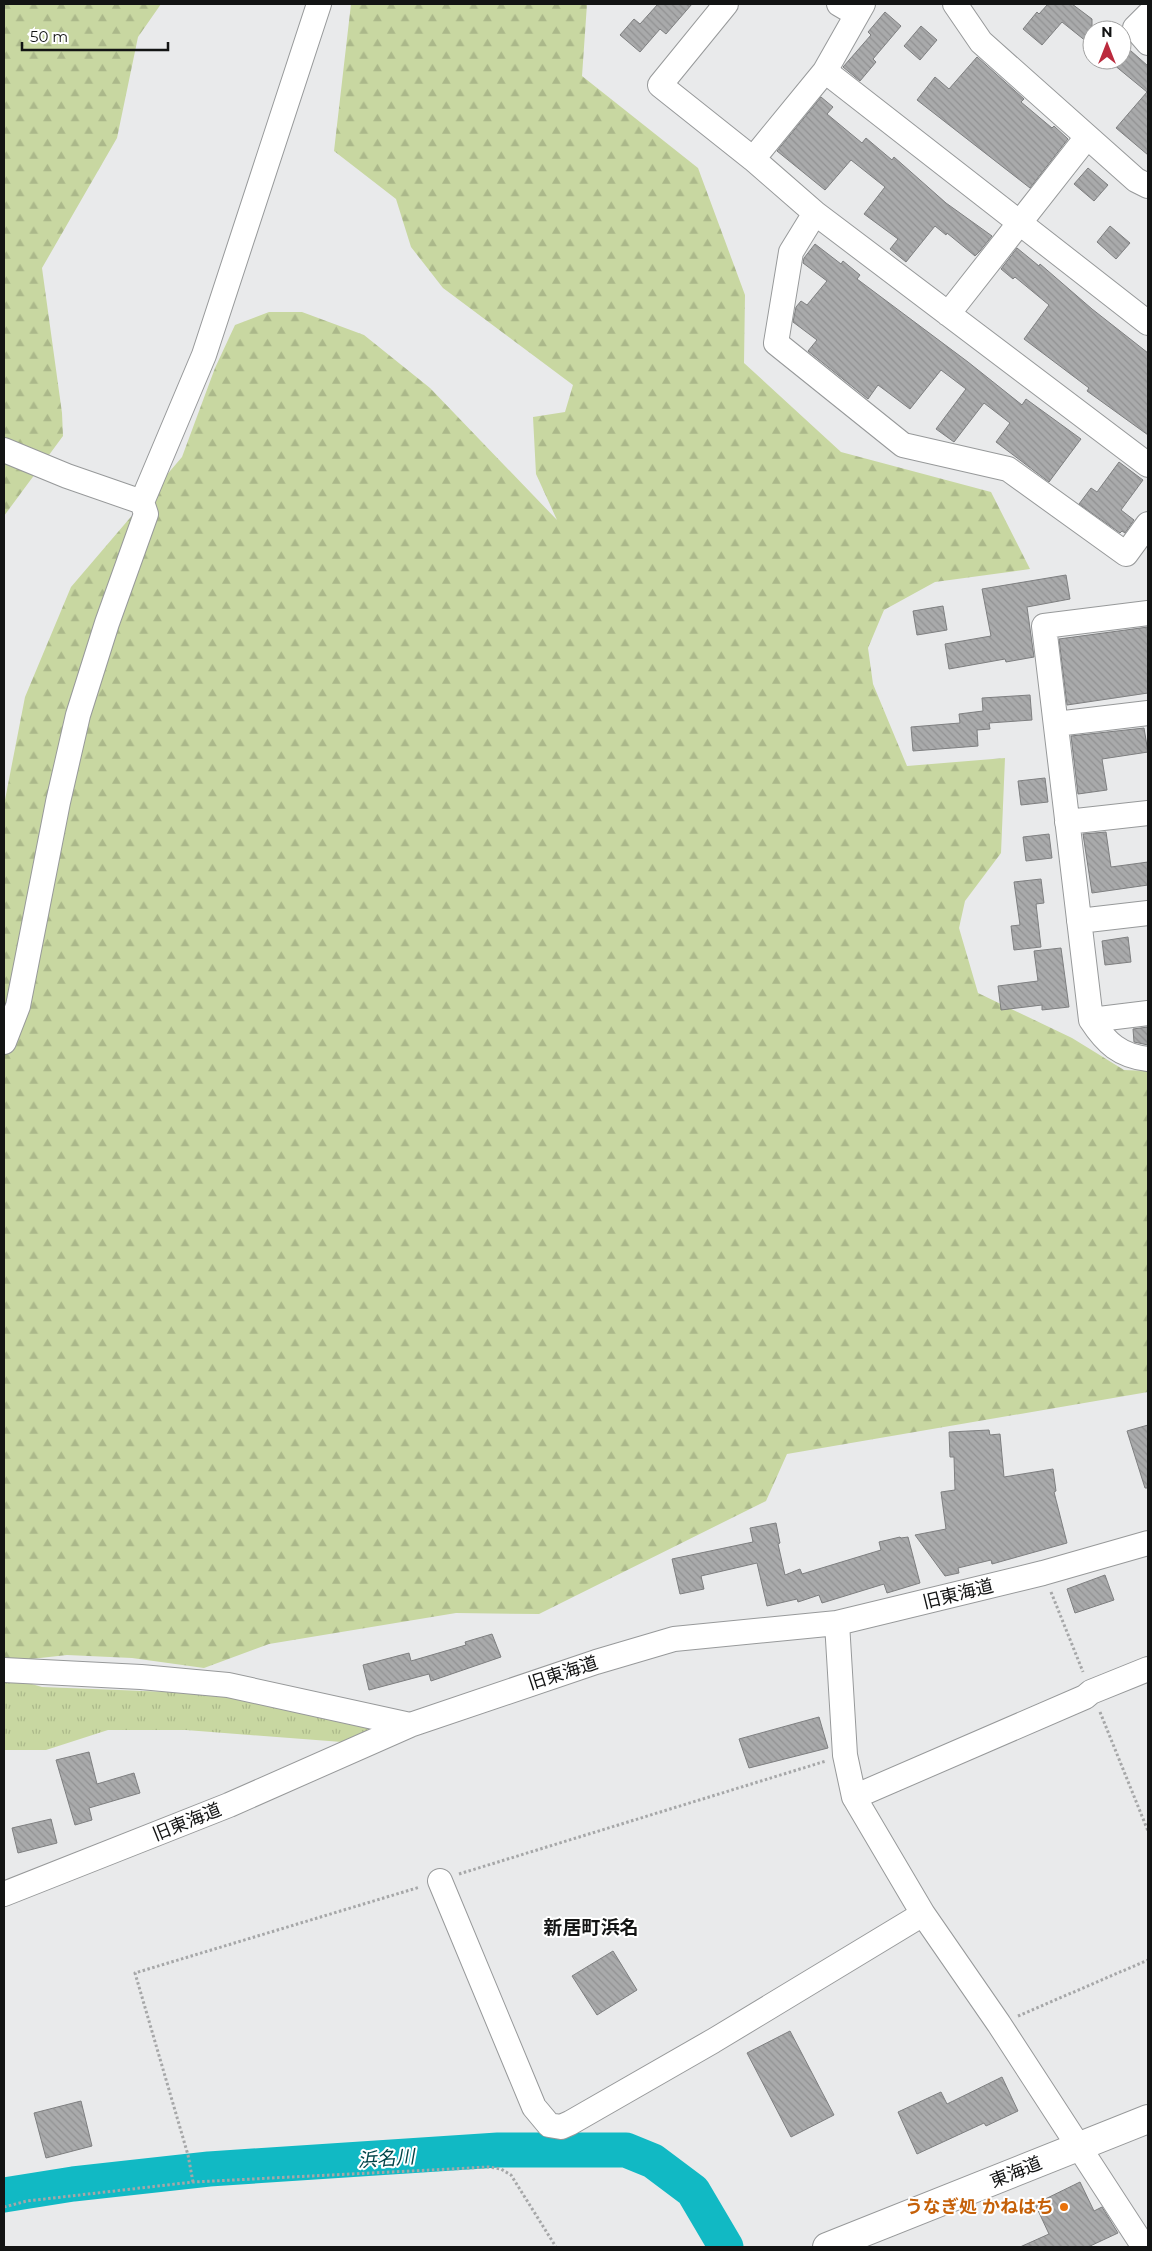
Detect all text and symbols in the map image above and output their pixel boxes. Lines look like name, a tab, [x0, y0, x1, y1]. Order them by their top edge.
scale bar	[22, 20, 169, 52]
north arrow	[1082, 20, 1132, 70]
text: N	[1101, 23, 1113, 41]
text: 50 m	[30, 27, 68, 46]
street label: 旧東海道	[920, 1575, 996, 1613]
street label: 旧東海道	[525, 1651, 601, 1695]
street label: 旧東海道	[150, 1798, 224, 1846]
district label: 新居町浜名	[543, 1916, 639, 1939]
water label: 浜名川	[357, 2145, 417, 2172]
street label: 東海道	[987, 2152, 1045, 2192]
place label: うなぎ処 かねはち	[905, 2196, 1054, 2218]
marker: うなぎ処 かねはち	[1058, 2201, 1070, 2213]

